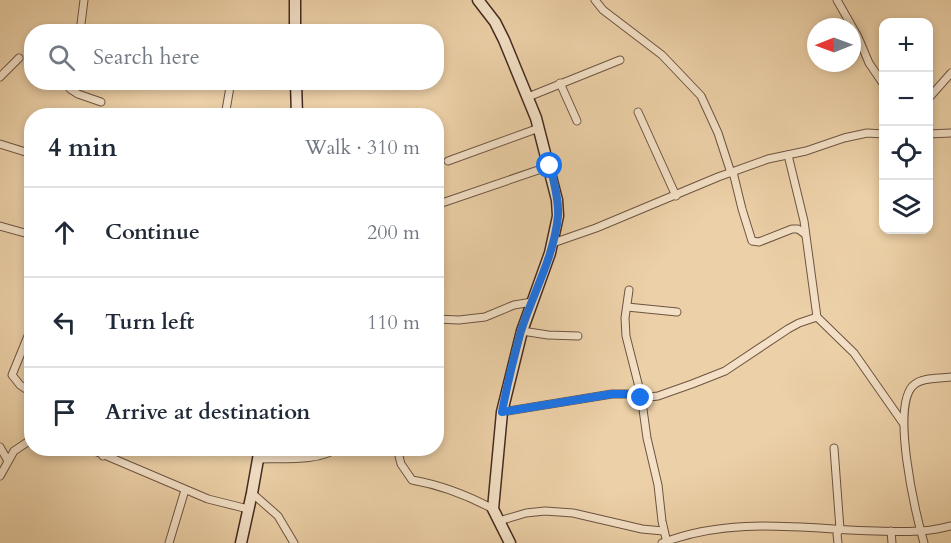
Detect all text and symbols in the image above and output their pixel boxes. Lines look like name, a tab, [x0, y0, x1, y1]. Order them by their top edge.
north arrow	[807, 18, 861, 72]
map controls	[879, 18, 933, 234]
button: +	[879, 18, 933, 72]
search box	[24, 24, 444, 90]
icon: search	[45, 41, 78, 74]
text: Search here	[93, 42, 200, 72]
button: −	[879, 72, 933, 126]
button: locate	[879, 126, 933, 180]
text: 4 min	[48, 130, 117, 165]
text: Walk · 310 m	[305, 134, 420, 161]
route start	[536, 152, 562, 178]
button: layers	[879, 180, 933, 234]
icon: ahead	[48, 216, 81, 249]
text: Continue	[105, 217, 200, 247]
text: 200 m	[367, 219, 420, 246]
icon: left	[48, 306, 81, 339]
text: Turn left	[105, 307, 194, 337]
text: 110 m	[367, 309, 420, 336]
route end	[627, 384, 653, 410]
icon: arrive	[48, 396, 81, 429]
text: Arrive at destination	[105, 397, 310, 427]

